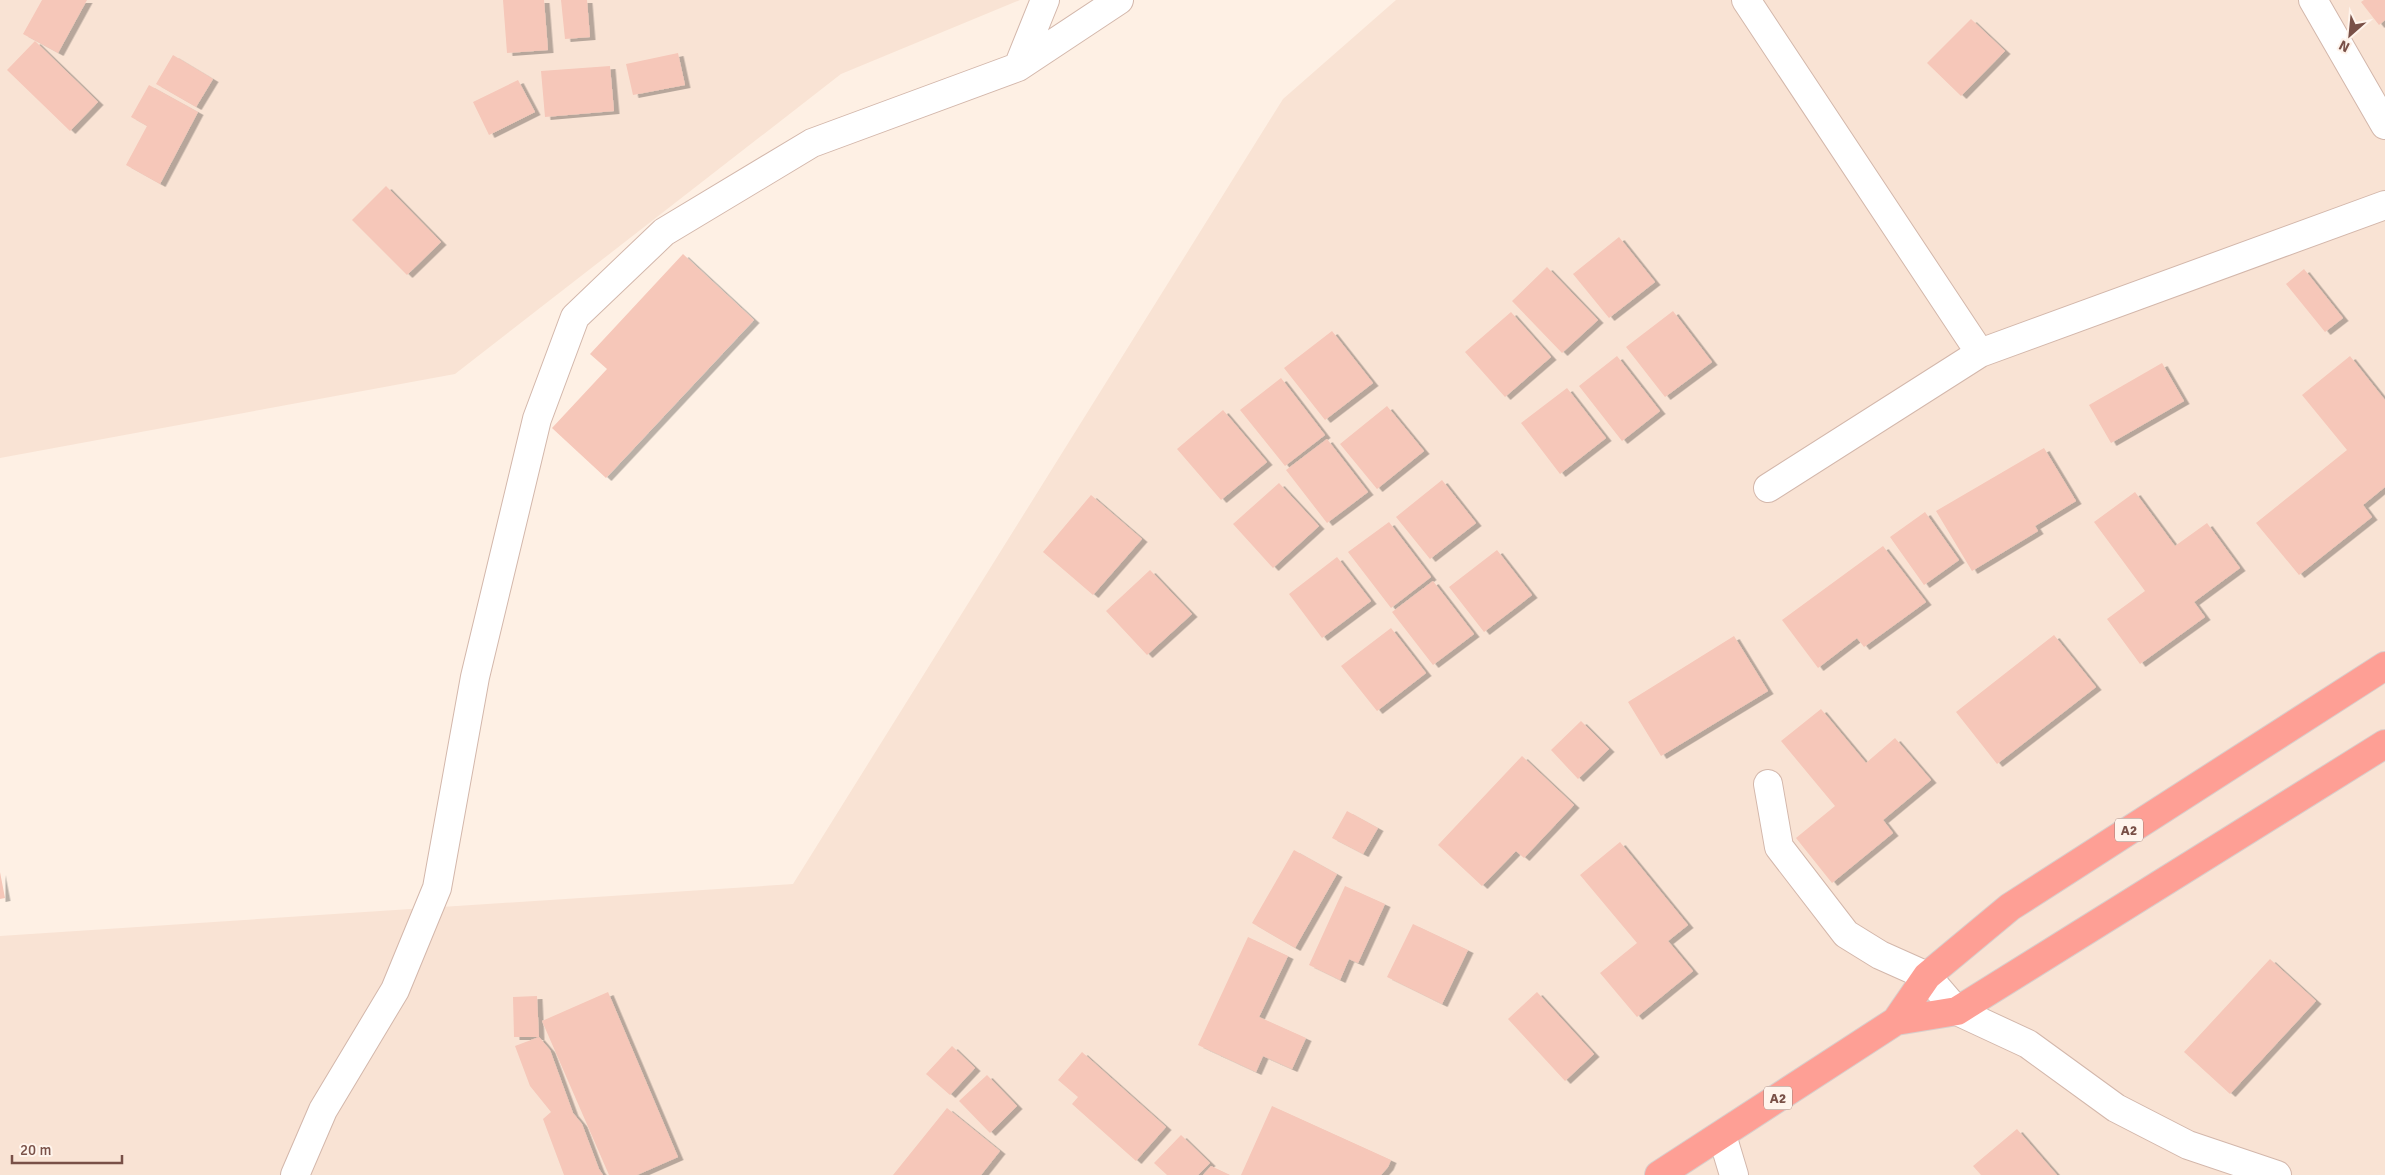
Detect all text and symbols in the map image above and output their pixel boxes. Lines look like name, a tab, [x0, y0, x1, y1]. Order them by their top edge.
north arrow	[2325, 10, 2375, 60]
text: N	[2336, 36, 2353, 56]
road number: A2	[2115, 818, 2143, 842]
road number: A2	[1764, 1086, 1792, 1110]
scale bar	[12, 1132, 122, 1164]
text: 20 m	[20, 1141, 51, 1159]

